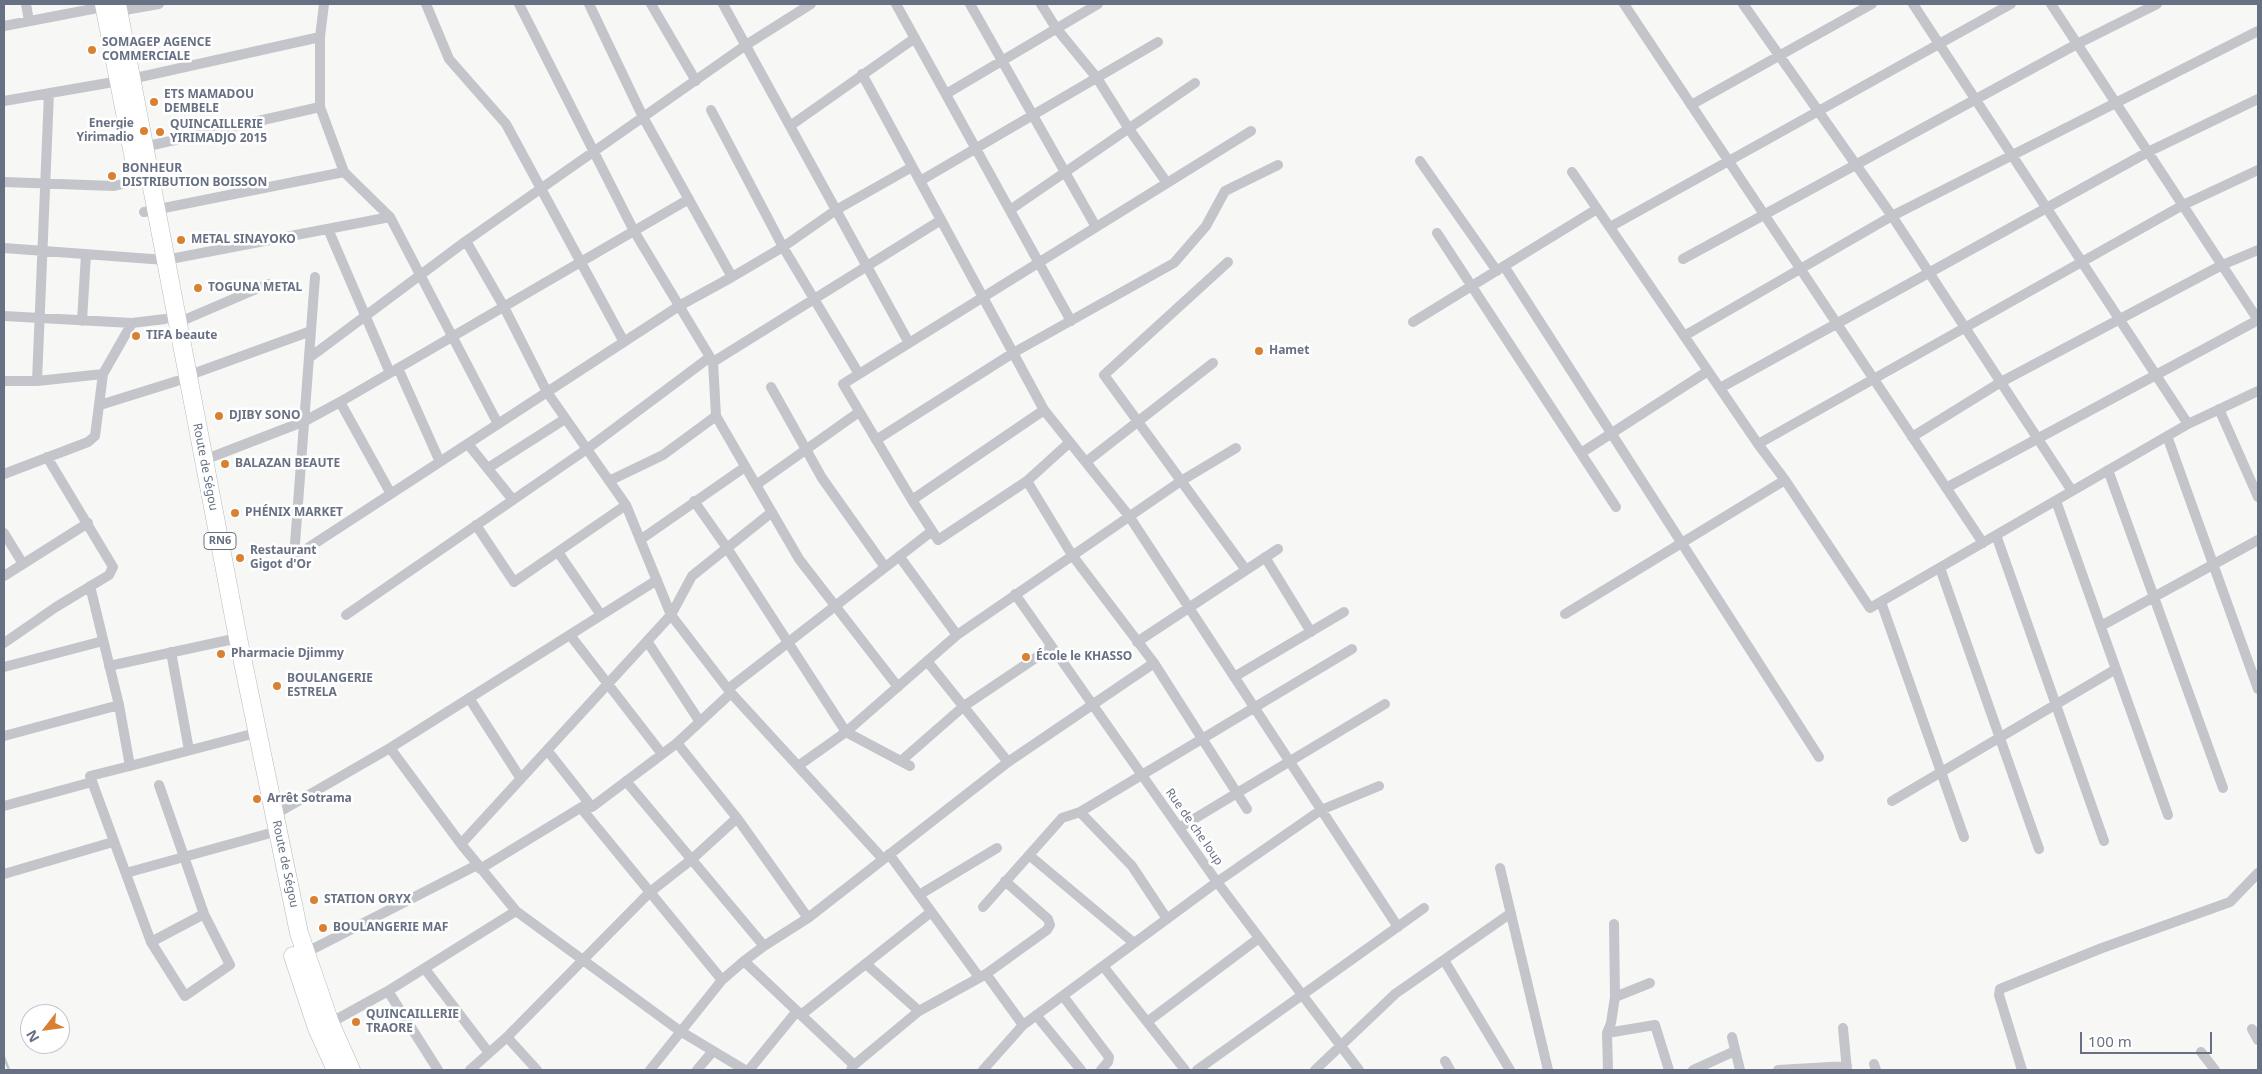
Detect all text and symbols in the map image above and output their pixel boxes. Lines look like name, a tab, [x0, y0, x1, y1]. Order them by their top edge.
place label: SOMAGEP AGENCE COMMERCIALE	[102, 36, 211, 64]
marker: SOMAGEP AGENCE COMMERCIALE	[86, 44, 98, 56]
place label: ETS MAMADOU DEMBELE	[164, 88, 254, 116]
marker: ETS MAMADOU DEMBELE	[148, 96, 160, 108]
place label: Energie Yirimadio	[76, 117, 134, 145]
place label: QUINCAILLERIE YIRIMADJO 2015	[170, 118, 267, 146]
marker: Energie Yirimadio	[138, 125, 150, 137]
marker: QUINCAILLERIE YIRIMADJO 2015	[154, 126, 166, 138]
place label: BONHEUR DISTRIBUTION BOISSON	[122, 162, 267, 190]
marker: BONHEUR DISTRIBUTION BOISSON	[106, 170, 118, 182]
place label: METAL SINAYOKO	[191, 233, 296, 247]
marker: METAL SINAYOKO	[175, 234, 187, 246]
place label: TOGUNA METAL	[208, 281, 302, 295]
marker: TOGUNA METAL	[192, 282, 204, 294]
place label: TIFA beaute	[146, 329, 217, 343]
marker: TIFA beaute	[130, 330, 142, 342]
place label: Hamet	[1269, 344, 1309, 358]
marker: Hamet	[1253, 345, 1265, 357]
place label: DJIBY SONO	[229, 409, 300, 423]
marker: DJIBY SONO	[213, 410, 225, 422]
street label: Route de Ségou	[189, 422, 221, 512]
place label: BALAZAN BEAUTE	[235, 457, 340, 471]
marker: BALAZAN BEAUTE	[219, 458, 231, 470]
place label: PHÉNIX MARKET	[245, 506, 343, 520]
marker: PHÉNIX MARKET	[229, 507, 241, 519]
road number: RN6	[204, 532, 236, 550]
place label: Restaurant Gigot d'Or	[250, 544, 317, 572]
marker: Restaurant Gigot d'Or	[234, 552, 246, 564]
place label: Pharmacie Djimmy	[231, 647, 344, 661]
marker: Pharmacie Djimmy	[215, 648, 227, 660]
place label: École le KHASSO	[1036, 650, 1132, 664]
marker: École le KHASSO	[1020, 651, 1032, 663]
place label: BOULANGERIE ESTRELA	[287, 672, 373, 700]
marker: BOULANGERIE ESTRELA	[271, 680, 283, 692]
street label: Rue de che loup	[1162, 786, 1226, 868]
place label: Arrêt Sotrama	[267, 792, 352, 806]
marker: Arrêt Sotrama	[251, 793, 263, 805]
street label: Route de Ségou	[269, 819, 301, 909]
place label: STATION ORYX	[324, 893, 411, 907]
marker: STATION ORYX	[308, 894, 320, 906]
place label: BOULANGERIE MAF	[333, 921, 448, 935]
marker: BOULANGERIE MAF	[317, 922, 329, 934]
north arrow	[20, 1004, 70, 1054]
place label: QUINCAILLERIE TRAORE	[366, 1008, 459, 1036]
marker: QUINCAILLERIE TRAORE	[350, 1016, 362, 1028]
scale bar	[2082, 1022, 2214, 1054]
text: N	[21, 1027, 44, 1046]
text: 100 m	[2088, 1031, 2132, 1051]

